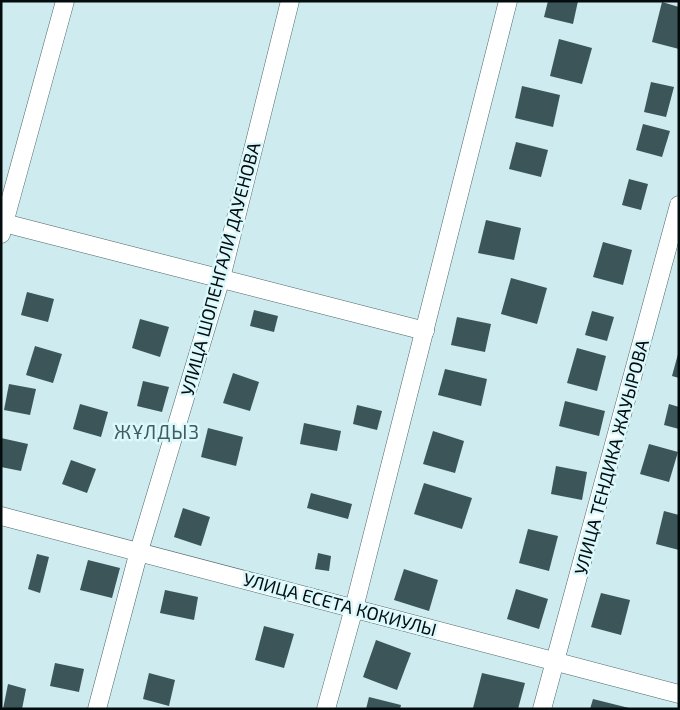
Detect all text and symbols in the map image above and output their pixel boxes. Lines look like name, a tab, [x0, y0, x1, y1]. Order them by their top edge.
street label: УЛИЦА ШОПЕНГАЛИ ДАУЕНОВА	[176, 139, 265, 398]
street label: УЛИЦА ТЕНДИКА ЖАУЫРОВА	[569, 336, 653, 577]
district label: ЖҰЛДЫЗ	[114, 420, 200, 443]
street label: УЛИЦА ЕСЕТА КОКИУЛЫ	[241, 568, 439, 640]

